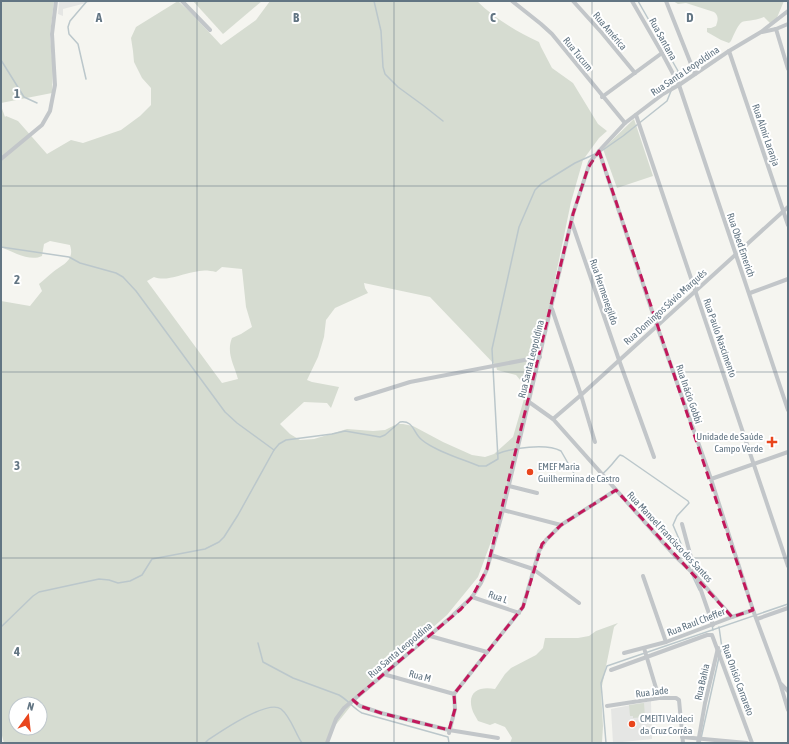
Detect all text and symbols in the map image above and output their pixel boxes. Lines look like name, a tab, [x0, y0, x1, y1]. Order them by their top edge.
text: A	[95, 10, 103, 25]
text: B	[293, 10, 300, 25]
text: C	[490, 10, 496, 25]
street label: Rua América	[591, 10, 629, 52]
text: D	[686, 10, 694, 25]
street label: Rua Santana	[647, 16, 679, 62]
street label: Rua Tucum	[561, 35, 595, 73]
street label: Rua Santa Leopoldina	[649, 44, 722, 98]
text: 1	[14, 86, 20, 101]
street label: Rua Almir Laranja	[750, 103, 782, 168]
street label: Rua Obed Emerich	[725, 212, 757, 279]
street label: Rua Hermenegildo	[588, 258, 621, 327]
street label: Rua Domingos Sávio Marquês	[621, 267, 709, 347]
text: 2	[14, 272, 20, 287]
street label: Rua Paulo Nascimento	[701, 297, 739, 379]
street label: Rua Santa Leopoldina	[516, 319, 546, 399]
street label: Rua Inácio Gobbi	[674, 363, 704, 425]
place label: Unidade de Saúde Campo Verde	[696, 431, 763, 454]
marker: Unidade de Saúde Campo Verde	[766, 436, 778, 448]
text: 3	[14, 458, 20, 473]
place label: EMEF Maria Guilhermina de Castro	[538, 461, 620, 484]
marker: EMEF Maria Guilhermina de Castro	[525, 467, 535, 477]
street label: Rua Manoel Francisco dos Santos	[625, 489, 715, 585]
street label: Rua L	[487, 589, 509, 605]
street label: Rua Raul Cheffer	[665, 606, 727, 638]
street label: Rua Santa Leopoldina	[366, 620, 434, 680]
street label: Rua Onísio Carrareto	[720, 643, 756, 717]
text: 4	[13, 644, 20, 659]
street label: Rua Bahia	[692, 662, 712, 701]
street label: Rua M	[408, 668, 432, 684]
street label: Rua Jade	[635, 684, 669, 699]
north arrow	[8, 696, 48, 736]
text: N	[26, 700, 35, 713]
place label: CMEITI Valdeci da Cruz Corrêa	[640, 713, 693, 736]
marker: CMEITI Valdeci da Cruz Corrêa	[627, 719, 637, 729]

